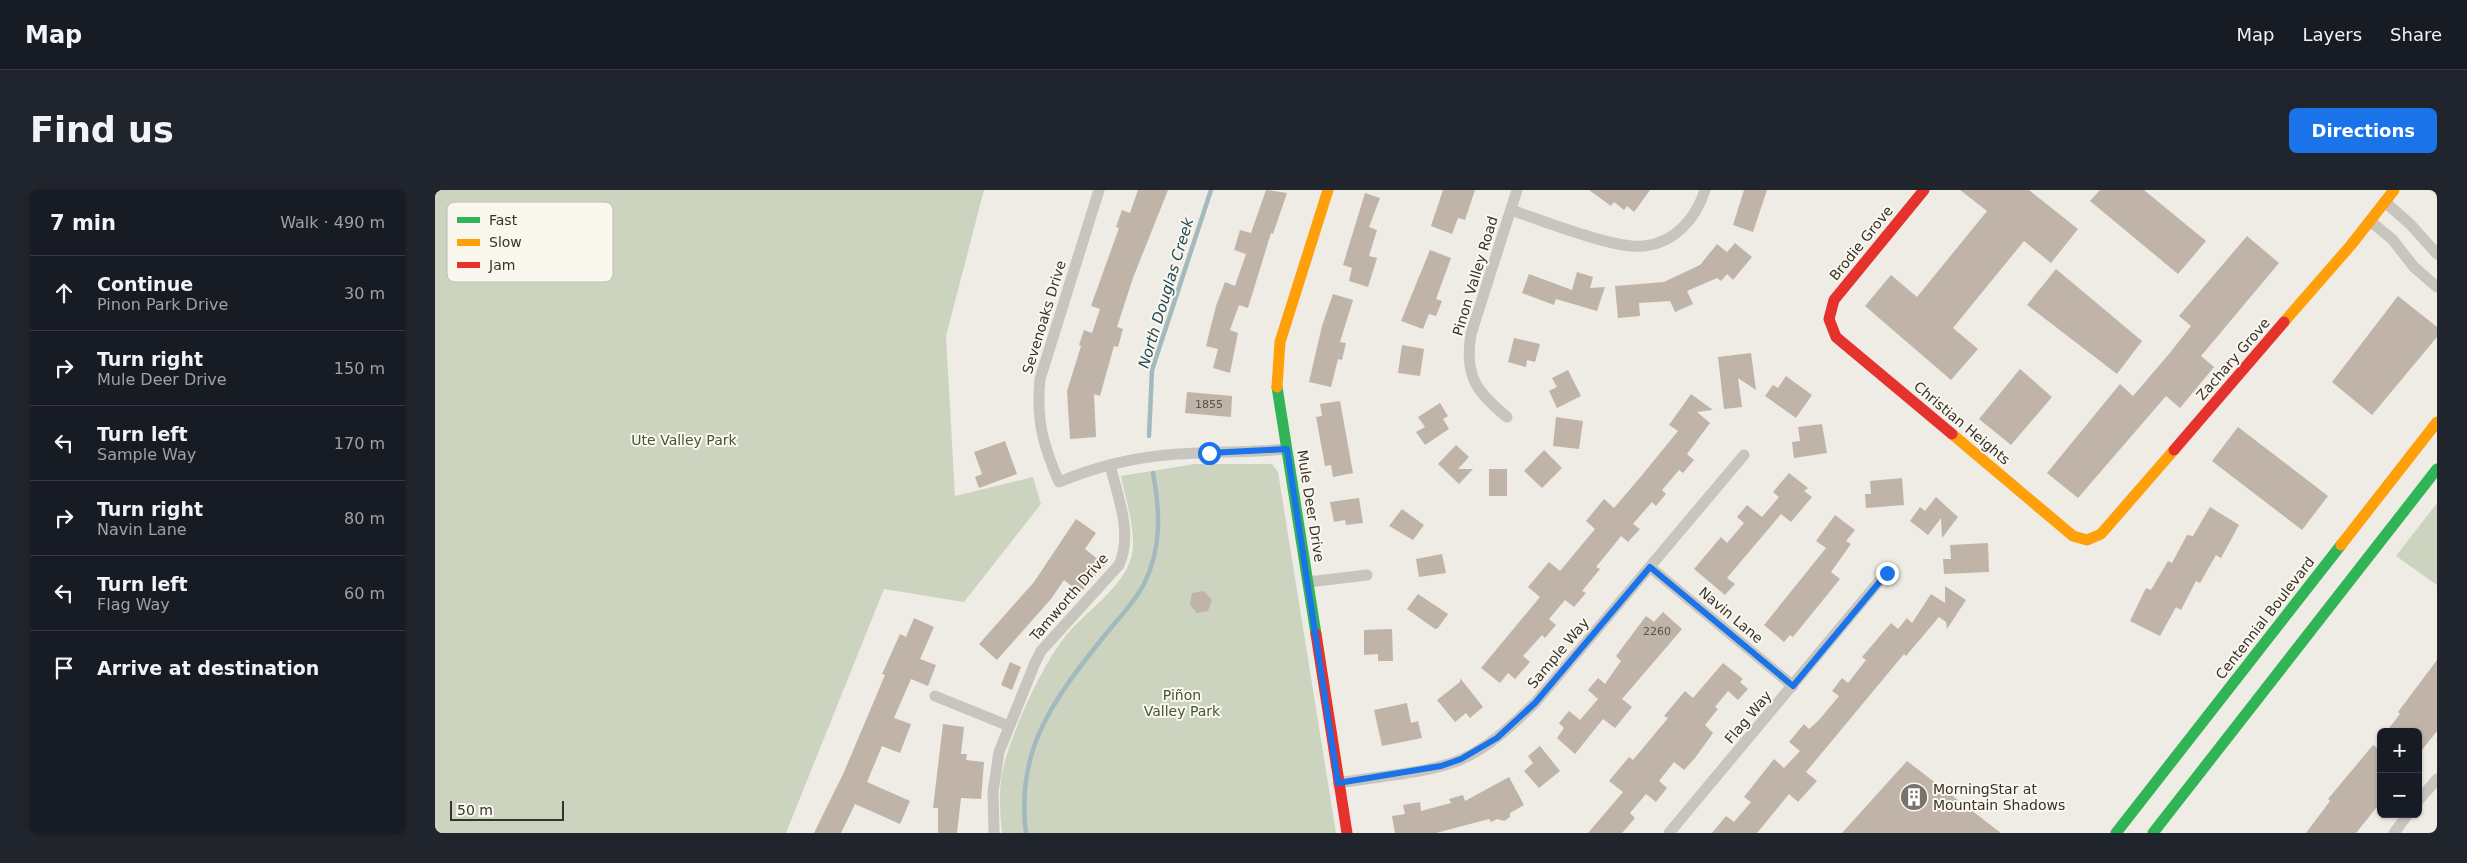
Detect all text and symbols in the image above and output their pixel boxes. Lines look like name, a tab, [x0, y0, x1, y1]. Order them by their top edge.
text: Map	[25, 21, 82, 49]
text: Map	[2236, 24, 2274, 45]
text: Layers	[2302, 24, 2362, 45]
text: Share	[2390, 24, 2442, 45]
button: Directions	[2289, 108, 2437, 153]
text: Find us	[30, 110, 174, 150]
legend	[447, 202, 613, 282]
street label: Brodie Grove	[1826, 203, 1896, 283]
text: 7 min	[50, 211, 116, 235]
text: Fast	[489, 212, 518, 228]
text: Walk · 490 m	[280, 213, 385, 232]
water label: North Douglas Creek	[1135, 214, 1198, 370]
street label: Pinon Valley Road	[1449, 214, 1501, 338]
text: Slow	[489, 234, 522, 250]
text: Jam	[488, 257, 515, 273]
street label: Sevenoaks Drive	[1019, 258, 1069, 376]
text: Continue	[97, 273, 193, 295]
icon: ahead	[50, 279, 78, 307]
text: 30 m	[344, 284, 385, 303]
text: Pinon Park Drive	[97, 295, 228, 314]
street label: Zachary Grove	[2193, 315, 2273, 403]
text: Turn right	[97, 348, 203, 370]
icon: right	[50, 354, 78, 382]
text: 150 m	[334, 359, 385, 378]
text: Mule Deer Drive	[97, 370, 227, 389]
street label: Christian Heights	[1911, 378, 2013, 468]
house number: 1855	[1195, 398, 1223, 411]
text: Turn left	[97, 423, 188, 445]
icon: left	[50, 429, 78, 457]
park label: Ute Valley Park	[631, 432, 738, 448]
text: 170 m	[334, 434, 385, 453]
route start	[1198, 442, 1221, 465]
text: Sample Way	[97, 445, 196, 464]
street label: Mule Deer Drive	[1294, 449, 1328, 563]
text: Turn right	[97, 498, 203, 520]
icon: right	[50, 504, 78, 532]
text: 80 m	[344, 509, 385, 528]
text: Navin Lane	[97, 520, 187, 539]
street label: Tamworth Drive	[1026, 550, 1111, 645]
street label: Centennial Boulevard	[2212, 554, 2318, 682]
route end	[1876, 562, 1899, 585]
text: Turn left	[97, 573, 188, 595]
icon: left	[50, 579, 78, 607]
text: 60 m	[344, 584, 385, 603]
street label: Navin Lane	[1696, 584, 1766, 646]
text: Flag Way	[97, 595, 170, 614]
street label: Sample Way	[1524, 615, 1592, 691]
house number: 2260	[1643, 625, 1671, 638]
icon: arrive	[50, 654, 78, 682]
text: Arrive at destination	[97, 657, 319, 679]
park label: Piñon Valley Park	[1144, 687, 1221, 719]
street label: Flag Way	[1721, 687, 1775, 747]
map controls	[2377, 728, 2422, 818]
button: +	[2377, 728, 2422, 773]
button: −	[2377, 773, 2422, 818]
place label: MorningStar at Mountain Shadows	[1933, 781, 2065, 813]
building icon: MorningStar at Mountain Shadows	[1899, 782, 1929, 812]
scale bar	[450, 798, 564, 821]
text: 50 m	[457, 802, 493, 818]

